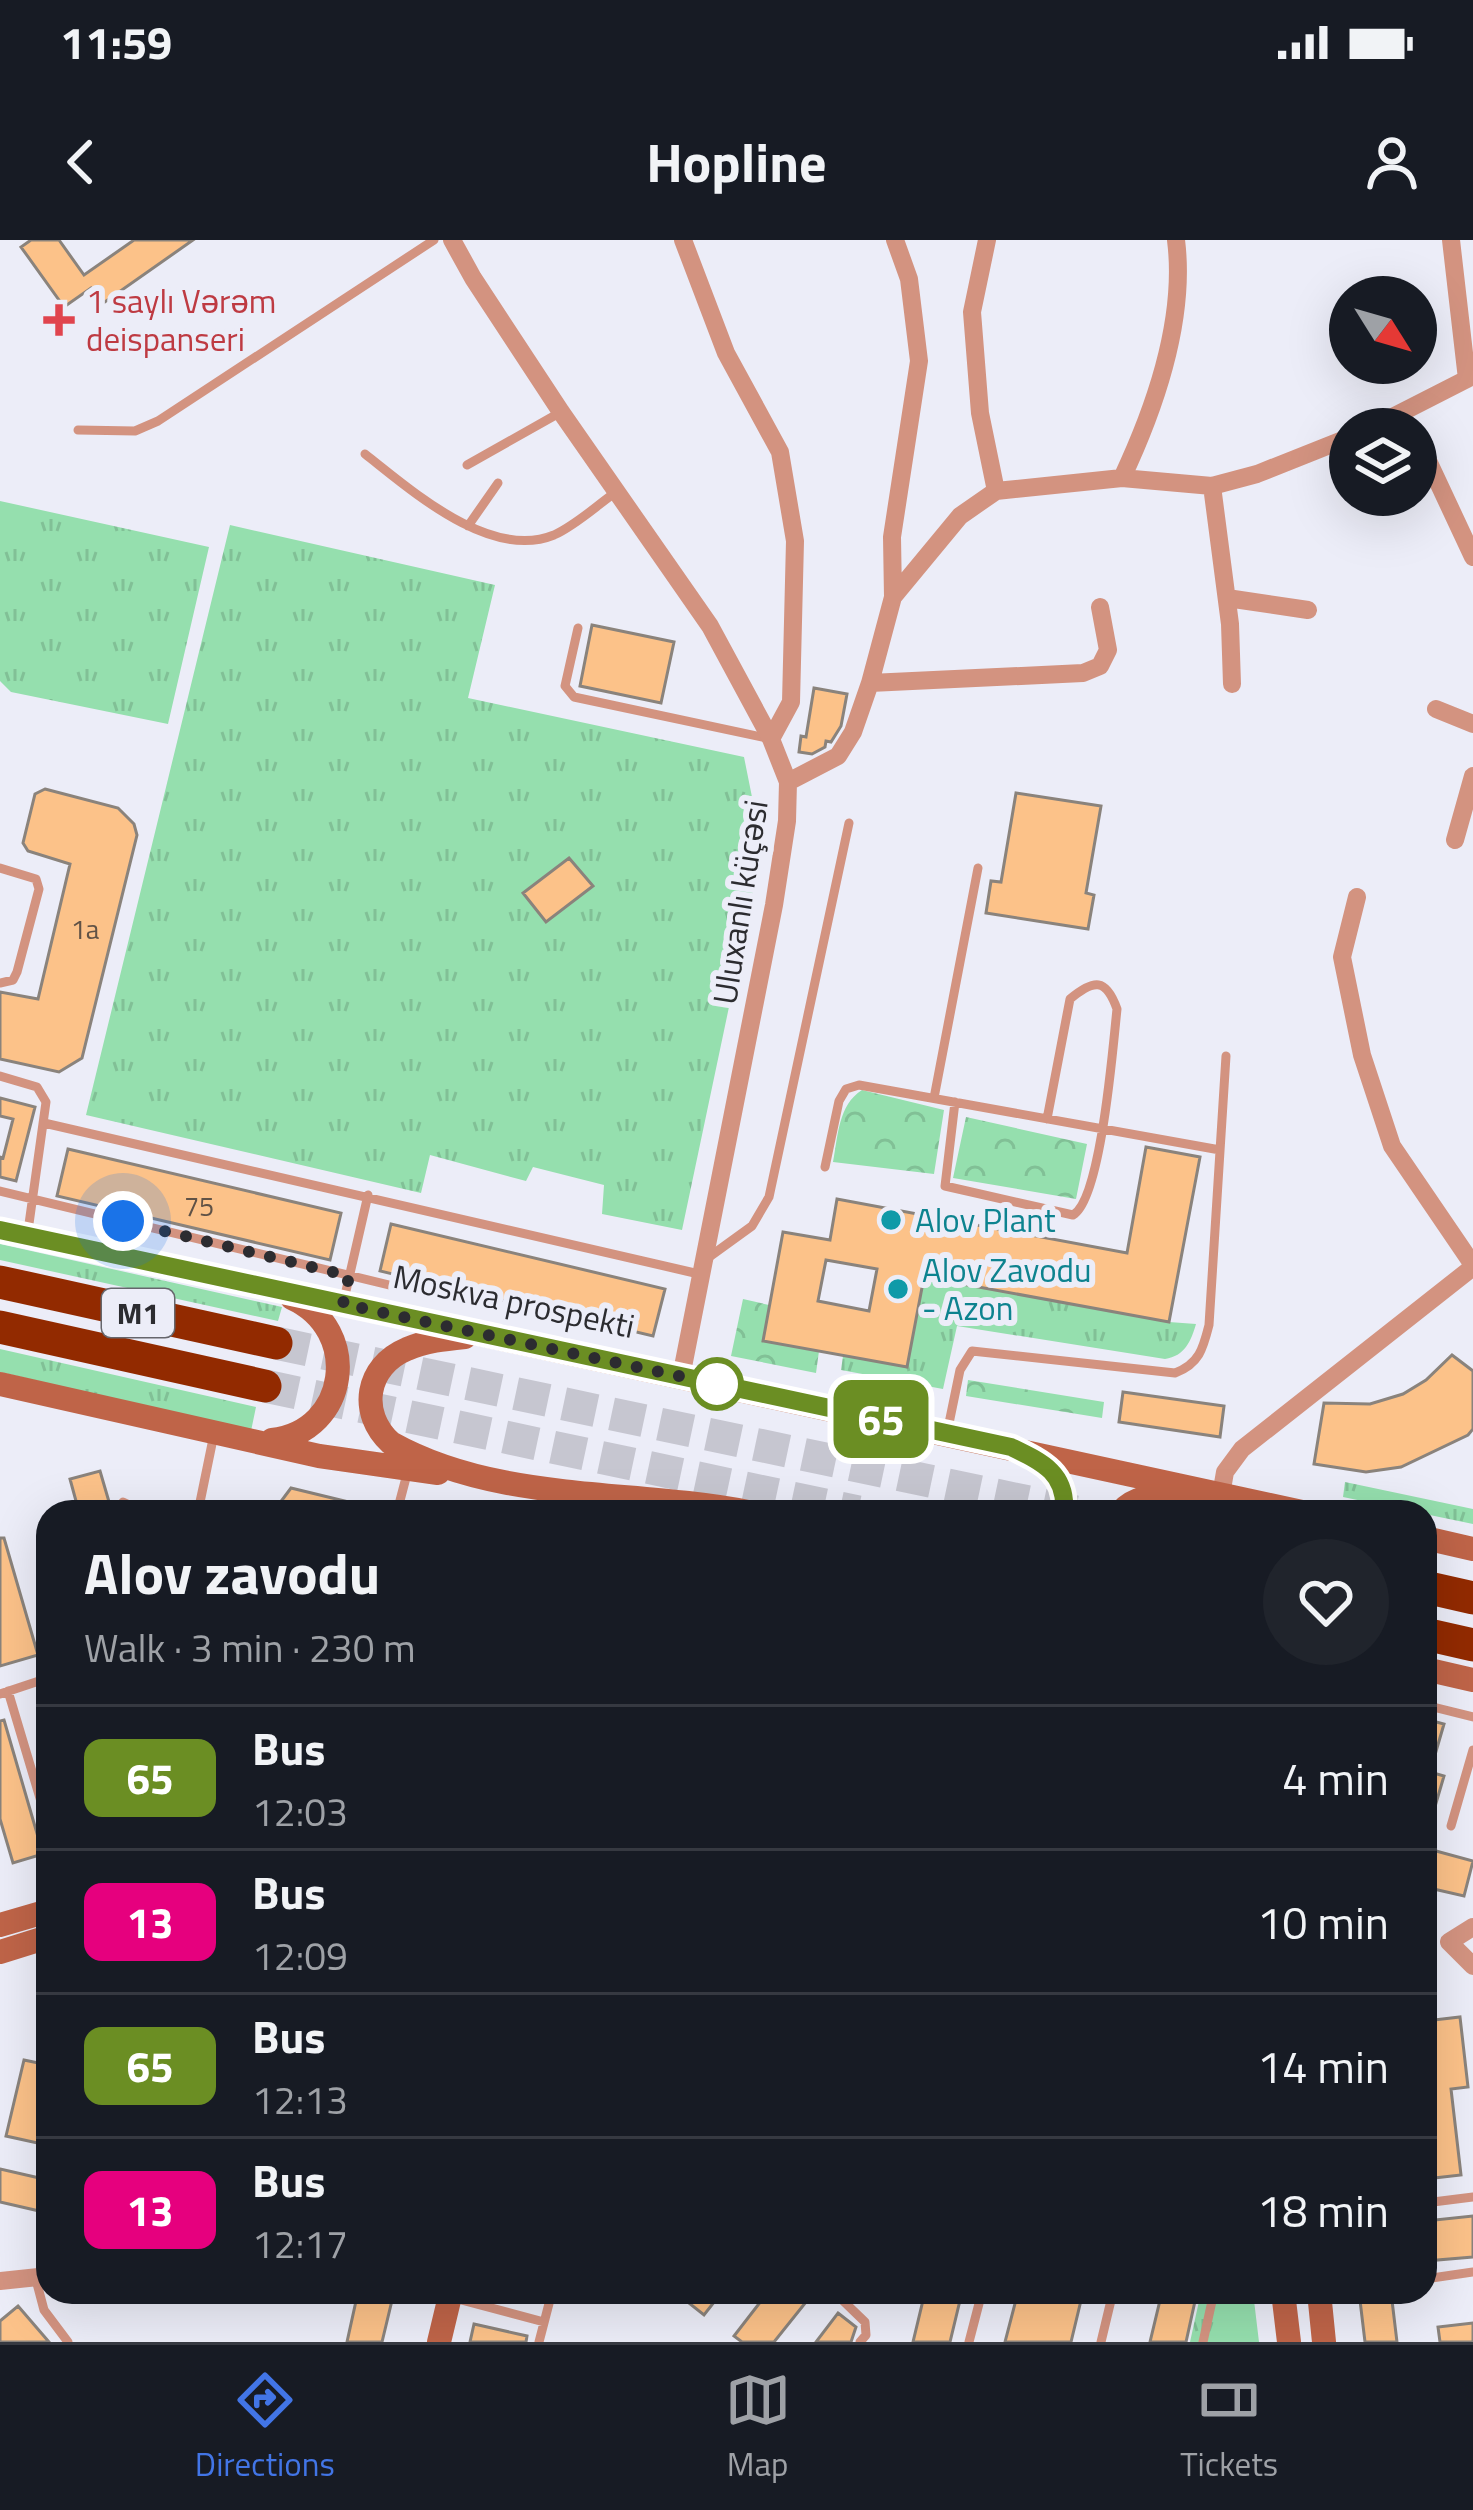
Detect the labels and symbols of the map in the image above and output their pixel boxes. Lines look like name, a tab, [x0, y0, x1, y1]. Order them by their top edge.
place label: 1 saylı Vərəm deispanseri	[86, 276, 276, 364]
north arrow	[1329, 276, 1437, 384]
marker: 1 saylı Vərəm deispanseri	[43, 304, 75, 336]
street label: Uluxanlı küçəsi	[699, 796, 781, 1008]
house number: 1a	[71, 908, 100, 949]
house number: 75	[184, 1185, 214, 1226]
your location	[93, 1191, 153, 1251]
place label: Alov Plant	[915, 1195, 1056, 1245]
marker: Alov Plant	[878, 1207, 904, 1233]
place label: Alov Zavodu - Azon	[922, 1245, 1092, 1333]
street label: Moskva prospekti	[389, 1251, 639, 1351]
marker: Alov Zavodu - Azon	[885, 1276, 911, 1302]
road number: M1	[102, 1289, 174, 1337]
unlabelled marker	[692, 1359, 742, 1409]
line badge: 65	[827, 1380, 935, 1458]

